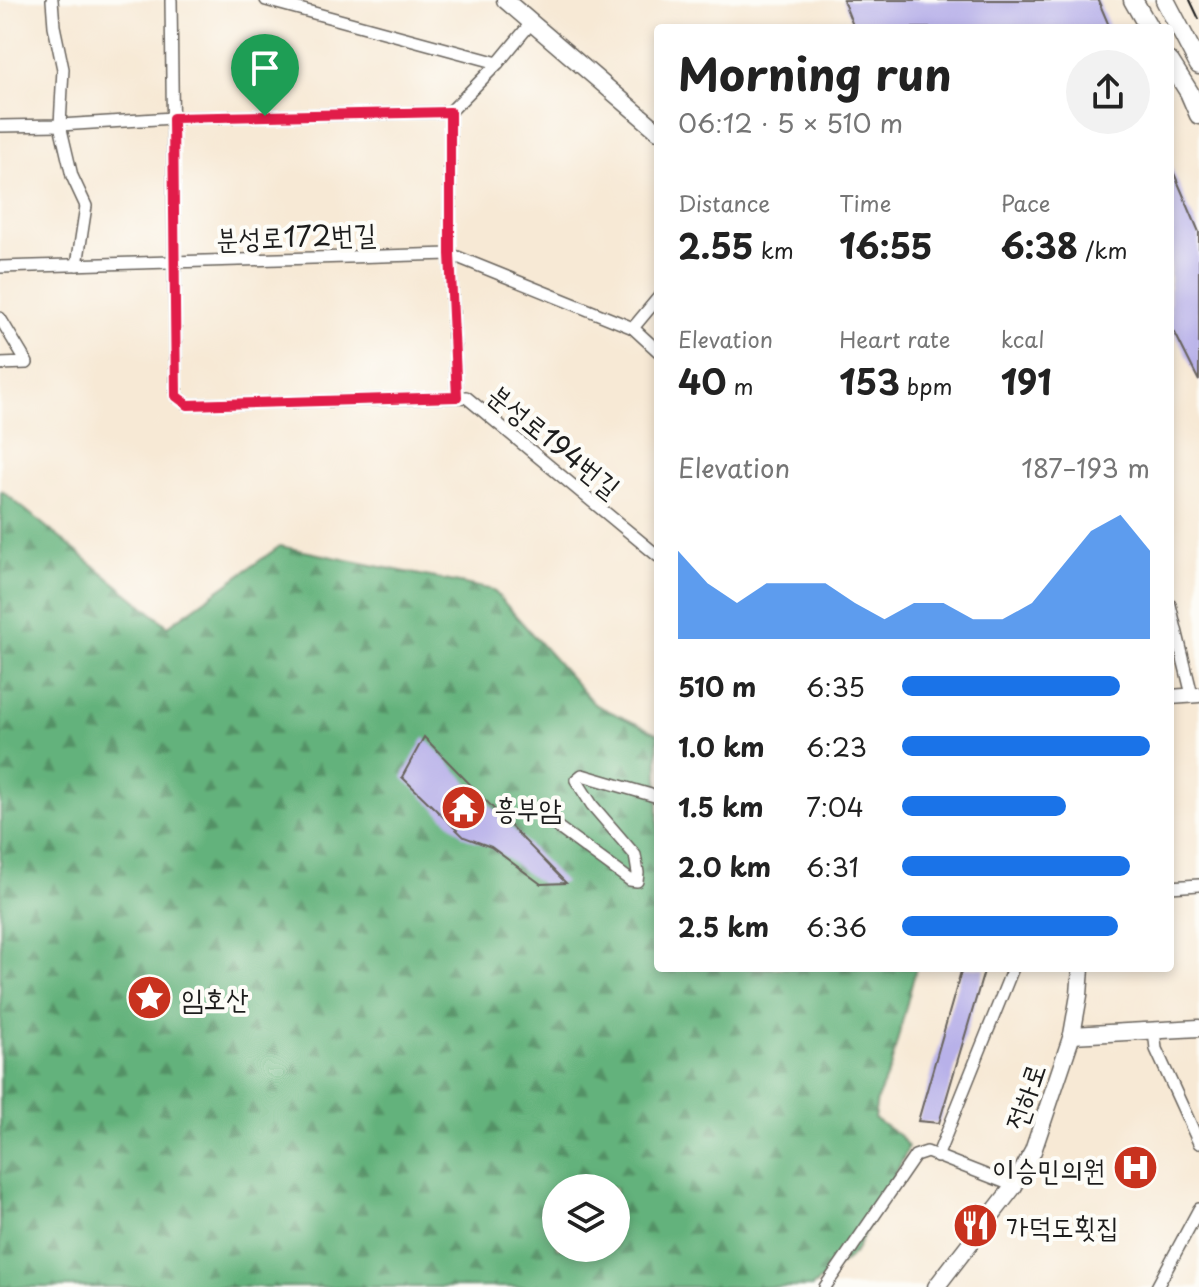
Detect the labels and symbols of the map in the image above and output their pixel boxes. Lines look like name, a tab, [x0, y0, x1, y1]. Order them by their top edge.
pin	[231, 34, 299, 116]
street label: 분성로172번길	[215, 211, 377, 259]
street label: 분성로194번길	[479, 373, 631, 507]
temple icon: 흥부암	[439, 783, 487, 831]
place label: 흥부암	[494, 786, 562, 829]
place icon: 임호산	[126, 973, 174, 1021]
place label: 임호산	[181, 976, 249, 1019]
street label: 전하로	[993, 1057, 1055, 1135]
hospital icon: 이승민의원	[1112, 1144, 1160, 1192]
place label: 이승민의원	[992, 1147, 1105, 1190]
restaurant icon: 가덕도횟집	[951, 1201, 999, 1249]
place label: 가덕도횟집	[1006, 1204, 1119, 1247]

